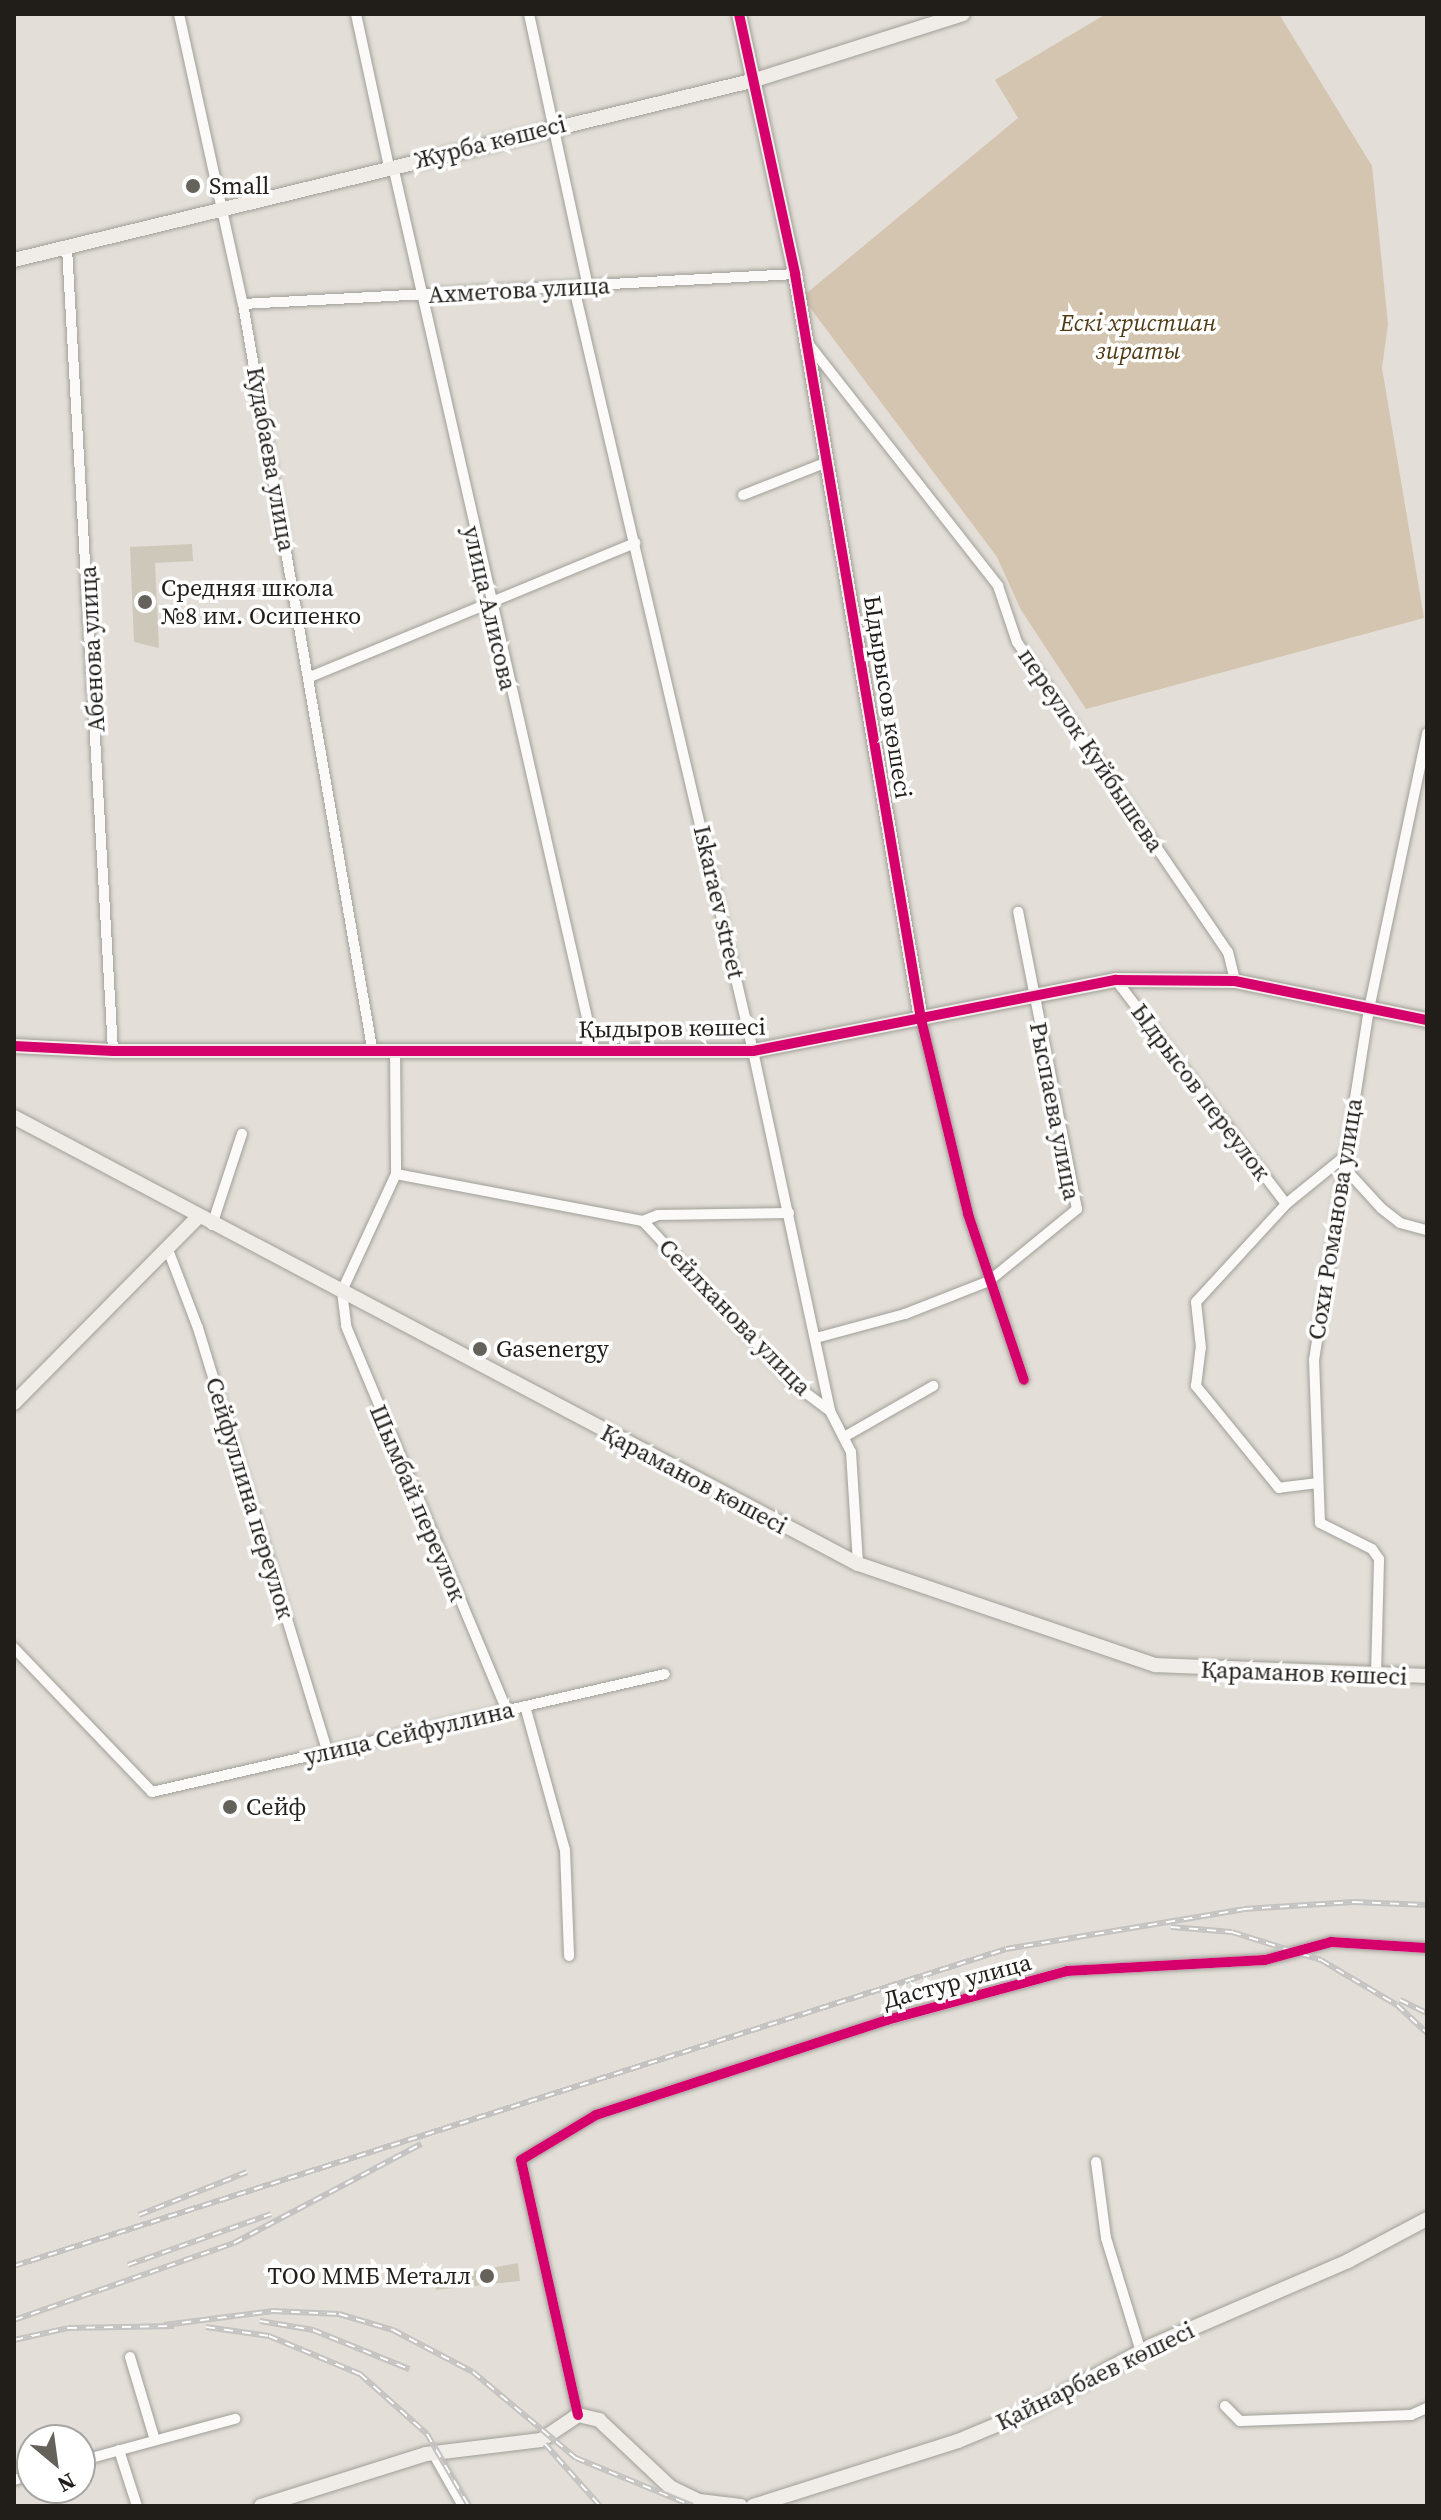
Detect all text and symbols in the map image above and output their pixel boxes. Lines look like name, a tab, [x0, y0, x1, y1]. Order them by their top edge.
street label: Журба көшесі	[411, 109, 569, 175]
place label: Small	[209, 172, 269, 200]
marker: Small	[184, 177, 202, 195]
street label: Ахметова улица	[427, 271, 611, 309]
park label: Ескі христиан зираты	[1060, 309, 1216, 365]
street label: Кудабаева улица	[241, 365, 301, 553]
street label: улица Алисова	[457, 523, 523, 693]
street label: Абенова улица	[73, 565, 111, 733]
place label: Средняя школа №8 им. Осипенко	[161, 574, 361, 630]
marker: Средняя школа №8 им. Осипенко	[136, 593, 154, 611]
street label: Ыдырысов көшесі	[858, 593, 918, 801]
street label: переулок Куйбышева	[1012, 643, 1170, 857]
street label: Iskaraev street	[687, 823, 751, 981]
street label: Ыдрысов переулок	[1125, 998, 1277, 1186]
street label: Қыдыров көшесі	[578, 1012, 766, 1044]
street label: Рыспаева улица	[1024, 1020, 1086, 1202]
street label: Сохи Романова улица	[1302, 1096, 1368, 1342]
street label: Сейлханова улица	[653, 1233, 817, 1401]
place label: Gasenergy	[496, 1335, 609, 1363]
marker: Gasenergy	[471, 1340, 489, 1358]
street label: Сейфуллина переулок	[200, 1374, 300, 1622]
street label: Шымбай переулок	[364, 1400, 472, 1606]
street label: Қараманов көшесі	[596, 1418, 792, 1540]
street label: Қараманов көшесі	[1200, 1655, 1408, 1691]
street label: улица Сейфуллина	[301, 1695, 517, 1771]
place label: Сейф	[246, 1793, 306, 1821]
marker: Сейф	[221, 1798, 239, 1816]
street label: Дастур улица	[880, 1947, 1034, 2015]
place label: ТОО ММБ Металл	[268, 2262, 471, 2290]
marker: ТОО ММБ Металл	[478, 2267, 496, 2285]
street label: Қайнарбаев көшесі	[991, 2316, 1199, 2436]
north arrow	[16, 2424, 96, 2504]
text: N	[52, 2466, 81, 2500]

